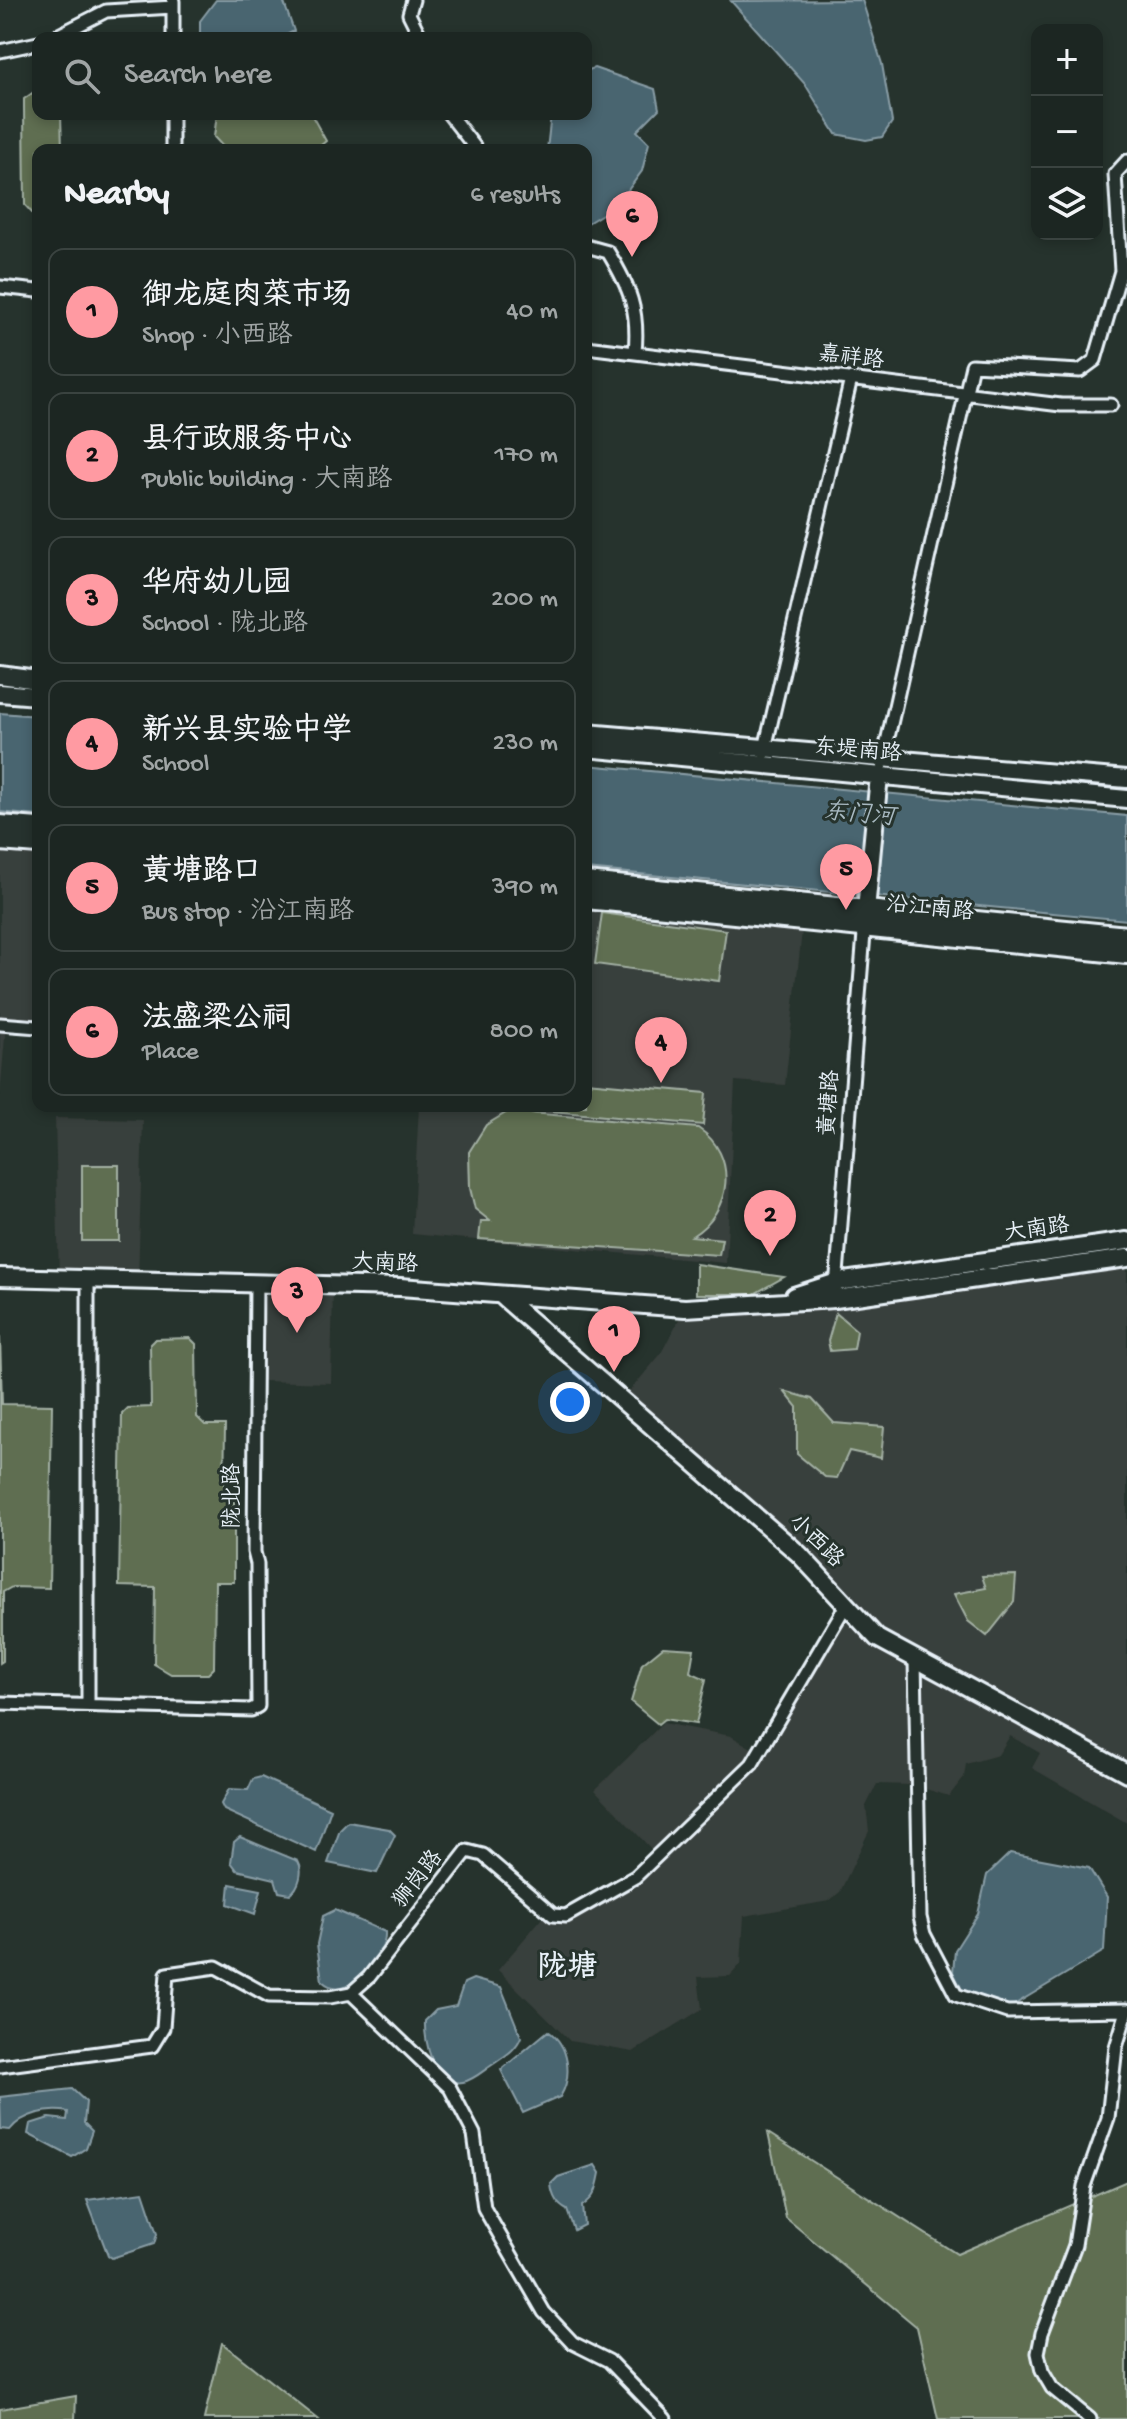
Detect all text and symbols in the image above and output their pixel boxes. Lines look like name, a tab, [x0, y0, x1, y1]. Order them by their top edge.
map controls	[1031, 24, 1103, 240]
button: +	[1031, 24, 1103, 96]
search box	[32, 32, 592, 120]
icon: search	[60, 54, 104, 98]
text: Search here	[124, 59, 272, 94]
button: −	[1031, 96, 1103, 168]
button: layers	[1031, 168, 1103, 240]
text: Nearby	[64, 176, 169, 216]
text: 6 results	[470, 181, 560, 212]
pin: 6	[606, 191, 658, 257]
text: 御龙庭肉菜市场	[142, 280, 352, 315]
text: 1	[87, 297, 97, 328]
text: 40 m	[506, 297, 558, 328]
text: Shop · 小西路	[142, 322, 293, 353]
street label: 嘉祥路	[817, 340, 886, 376]
text: 县行政服务中心	[142, 424, 352, 459]
text: 2	[86, 441, 98, 472]
text: 170 m	[495, 441, 558, 472]
text: Public building · 大南路	[142, 466, 392, 497]
text: 华府幼儿园	[142, 568, 292, 603]
text: 3	[85, 585, 99, 616]
text: 200 m	[491, 585, 558, 616]
text: School · 陇北路	[142, 610, 308, 641]
text: 新兴县实验中学	[142, 715, 352, 750]
text: 4	[86, 729, 98, 760]
text: 230 m	[492, 729, 558, 760]
street label: 东堤南路	[813, 733, 903, 769]
text: School	[142, 750, 210, 781]
water label: 东门河	[822, 797, 900, 834]
pin: 5	[820, 844, 872, 910]
text: 黄塘路口	[142, 856, 262, 891]
text: 5	[85, 873, 99, 904]
text: 390 m	[492, 873, 558, 904]
street label: 沿江南路	[885, 890, 975, 928]
text: Bus stop · 沿江南路	[142, 898, 354, 929]
text: 法盛梁公祠	[142, 1003, 292, 1038]
text: 6	[85, 1017, 99, 1048]
text: 800 m	[490, 1017, 558, 1048]
pin: 4	[635, 1017, 687, 1083]
text: Place	[142, 1038, 199, 1069]
street label: 黄塘路	[814, 1069, 846, 1137]
pin: 2	[744, 1190, 796, 1256]
street label: 大南路	[1002, 1212, 1071, 1248]
street label: 大南路	[351, 1248, 419, 1280]
pin: 3	[271, 1267, 323, 1333]
pin: 1	[588, 1306, 640, 1372]
your location	[550, 1382, 590, 1422]
street label: 陇北路	[219, 1463, 247, 1529]
street label: 小西路	[782, 1508, 849, 1574]
street label: 狮岗路	[387, 1845, 450, 1914]
district label: 陇塘	[537, 1950, 597, 1987]

